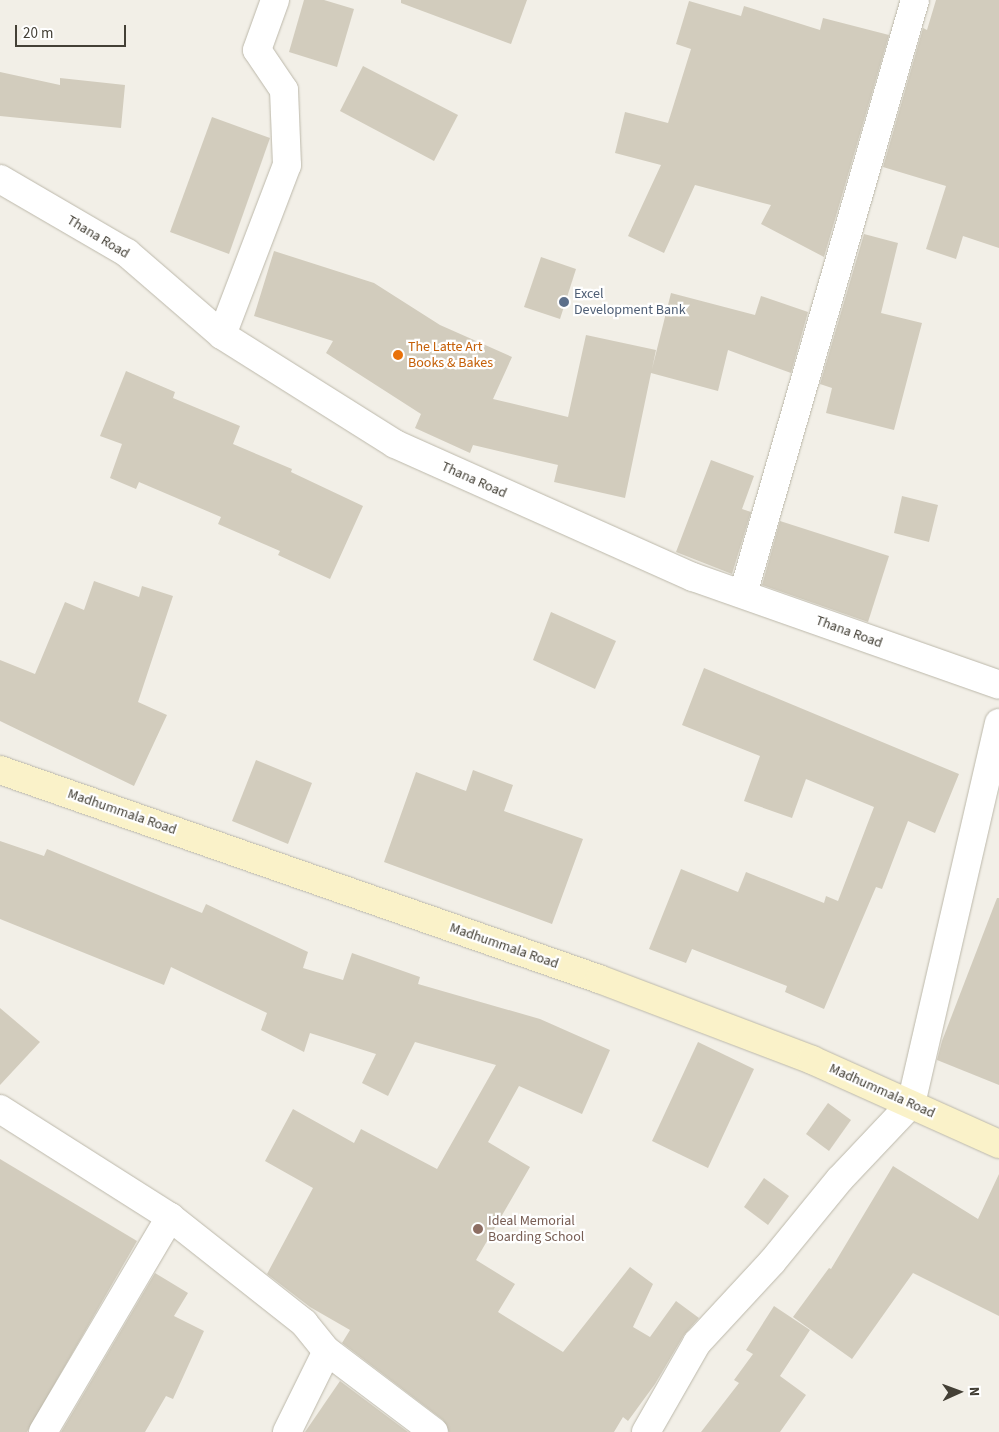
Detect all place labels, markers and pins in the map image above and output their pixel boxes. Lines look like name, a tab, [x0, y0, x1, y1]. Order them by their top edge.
place label: Excel Development Bank	[574, 286, 686, 318]
marker: Excel Development Bank	[558, 296, 570, 308]
place label: The Latte Art Books & Bakes	[408, 339, 493, 372]
marker: The Latte Art Books & Bakes	[392, 349, 404, 361]
place label: Ideal Memorial Boarding School	[488, 1213, 584, 1246]
marker: Ideal Memorial Boarding School	[472, 1223, 484, 1235]

